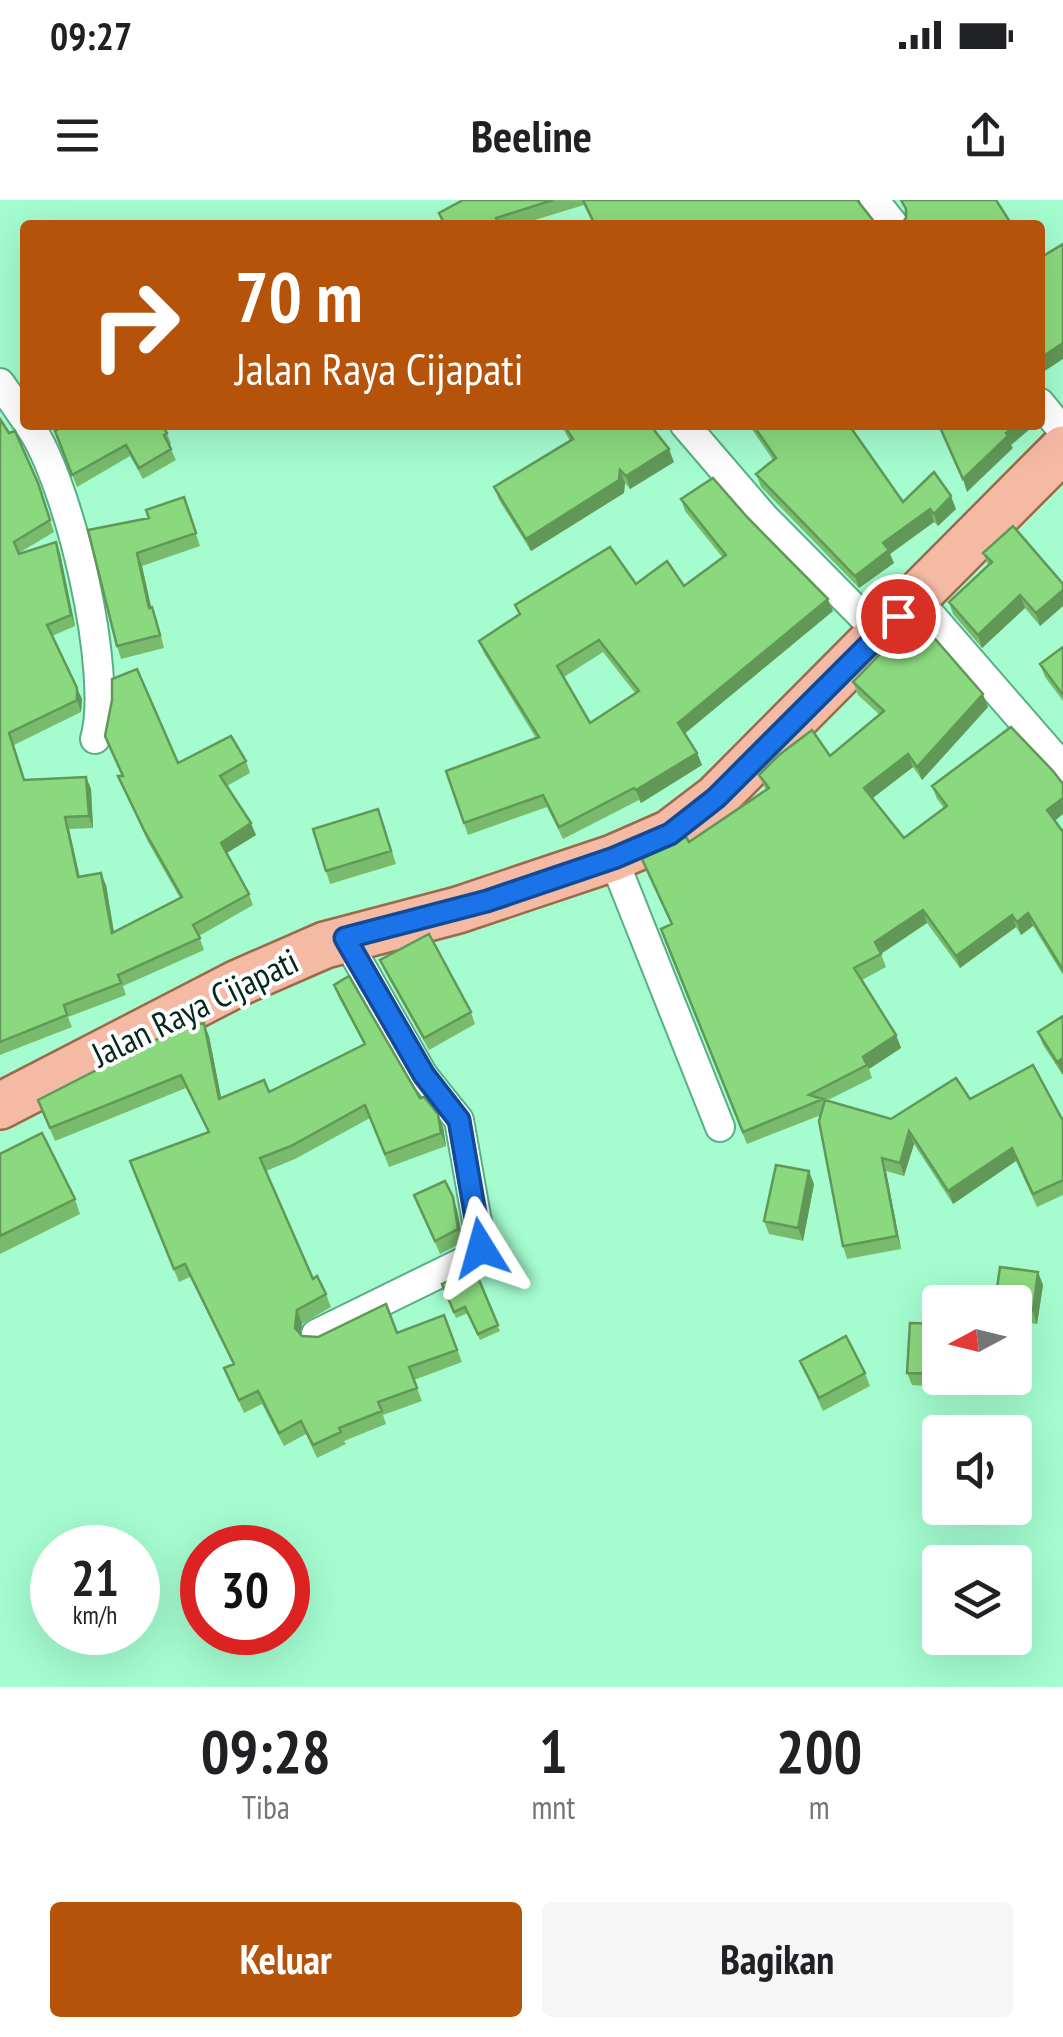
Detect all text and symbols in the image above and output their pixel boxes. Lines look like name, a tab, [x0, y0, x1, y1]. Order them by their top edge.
text: 09:27	[50, 11, 132, 60]
text: Beeline	[471, 106, 592, 164]
icon: menu	[50, 108, 105, 163]
icon: share	[958, 108, 1013, 163]
text: 70 m	[235, 251, 363, 341]
icon: right	[70, 260, 200, 390]
text: Jalan Raya Cijapati	[235, 339, 523, 397]
pin	[856, 574, 941, 659]
icon: arrive	[871, 589, 926, 644]
street label: Jalan Raya Cijapati	[83, 937, 305, 1077]
position arrow	[429, 1196, 533, 1300]
north arrow	[922, 1285, 1032, 1395]
map controls	[922, 1285, 1032, 1655]
button: sound	[922, 1415, 1032, 1525]
speed limit sign: 30	[180, 1525, 310, 1655]
text: 21	[71, 1545, 119, 1610]
button: layers	[922, 1545, 1032, 1655]
text: km/h	[73, 1599, 117, 1631]
text: 09:28	[201, 1712, 331, 1790]
text: 1	[539, 1712, 568, 1790]
text: 200	[776, 1712, 862, 1790]
text: Tiba	[242, 1786, 290, 1828]
text: mnt	[532, 1786, 575, 1828]
text: m	[809, 1786, 829, 1828]
button: Keluar	[50, 1902, 522, 2017]
button: Bagikan	[542, 1902, 1013, 2017]

